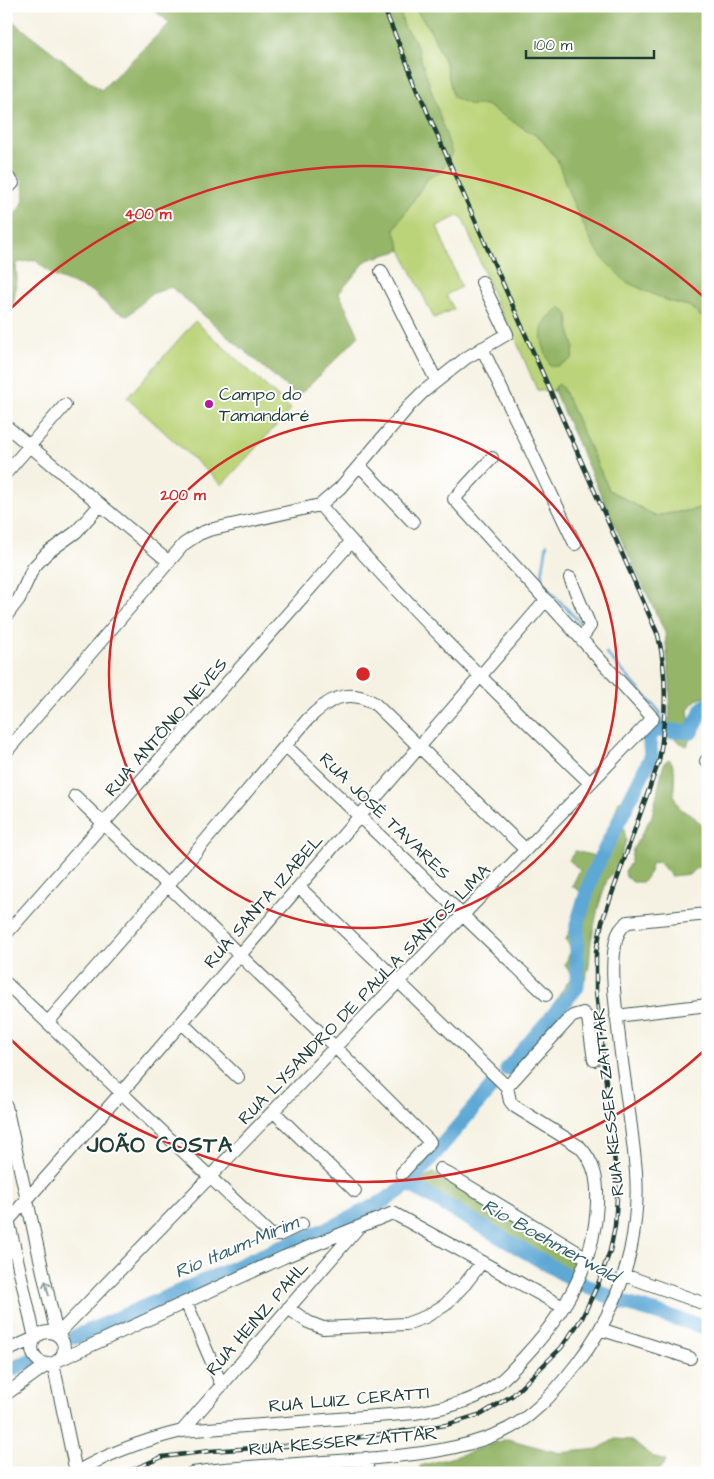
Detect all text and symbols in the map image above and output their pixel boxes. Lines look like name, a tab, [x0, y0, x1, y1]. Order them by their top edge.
scale bar	[526, 28, 654, 60]
text: 100 m	[534, 35, 573, 56]
text: 400 m	[125, 204, 172, 225]
place label: Campo do Tamandaré	[219, 382, 310, 428]
marker: Campo do Tamandaré	[203, 398, 215, 410]
text: 200 m	[159, 485, 206, 506]
street label: RUA ANTÔNIO NEVES	[99, 653, 234, 802]
centre of rings	[354, 665, 372, 683]
street label: RUA JOSÉ TAVARES	[314, 747, 456, 886]
street label: RUA SANTA IZABEL	[198, 828, 329, 974]
street label: RUA LYSANDRO DE PAULA SANTOS LIMA	[232, 858, 497, 1130]
street label: RUA KESSER ZATTAR	[586, 1006, 631, 1197]
district label: JOÃO COSTA	[86, 1130, 233, 1161]
water label: Rio Boehmerwald	[477, 1193, 627, 1292]
water label: Rio Itaum-Mirim	[171, 1208, 305, 1286]
street label: RUA HEINZ PAHL	[200, 1255, 315, 1381]
one-way arrow	[42, 1280, 51, 1296]
street label: RUA LUIZ CERATTI	[268, 1380, 430, 1419]
street label: RUA KESSER ZATTAR	[248, 1421, 439, 1462]

